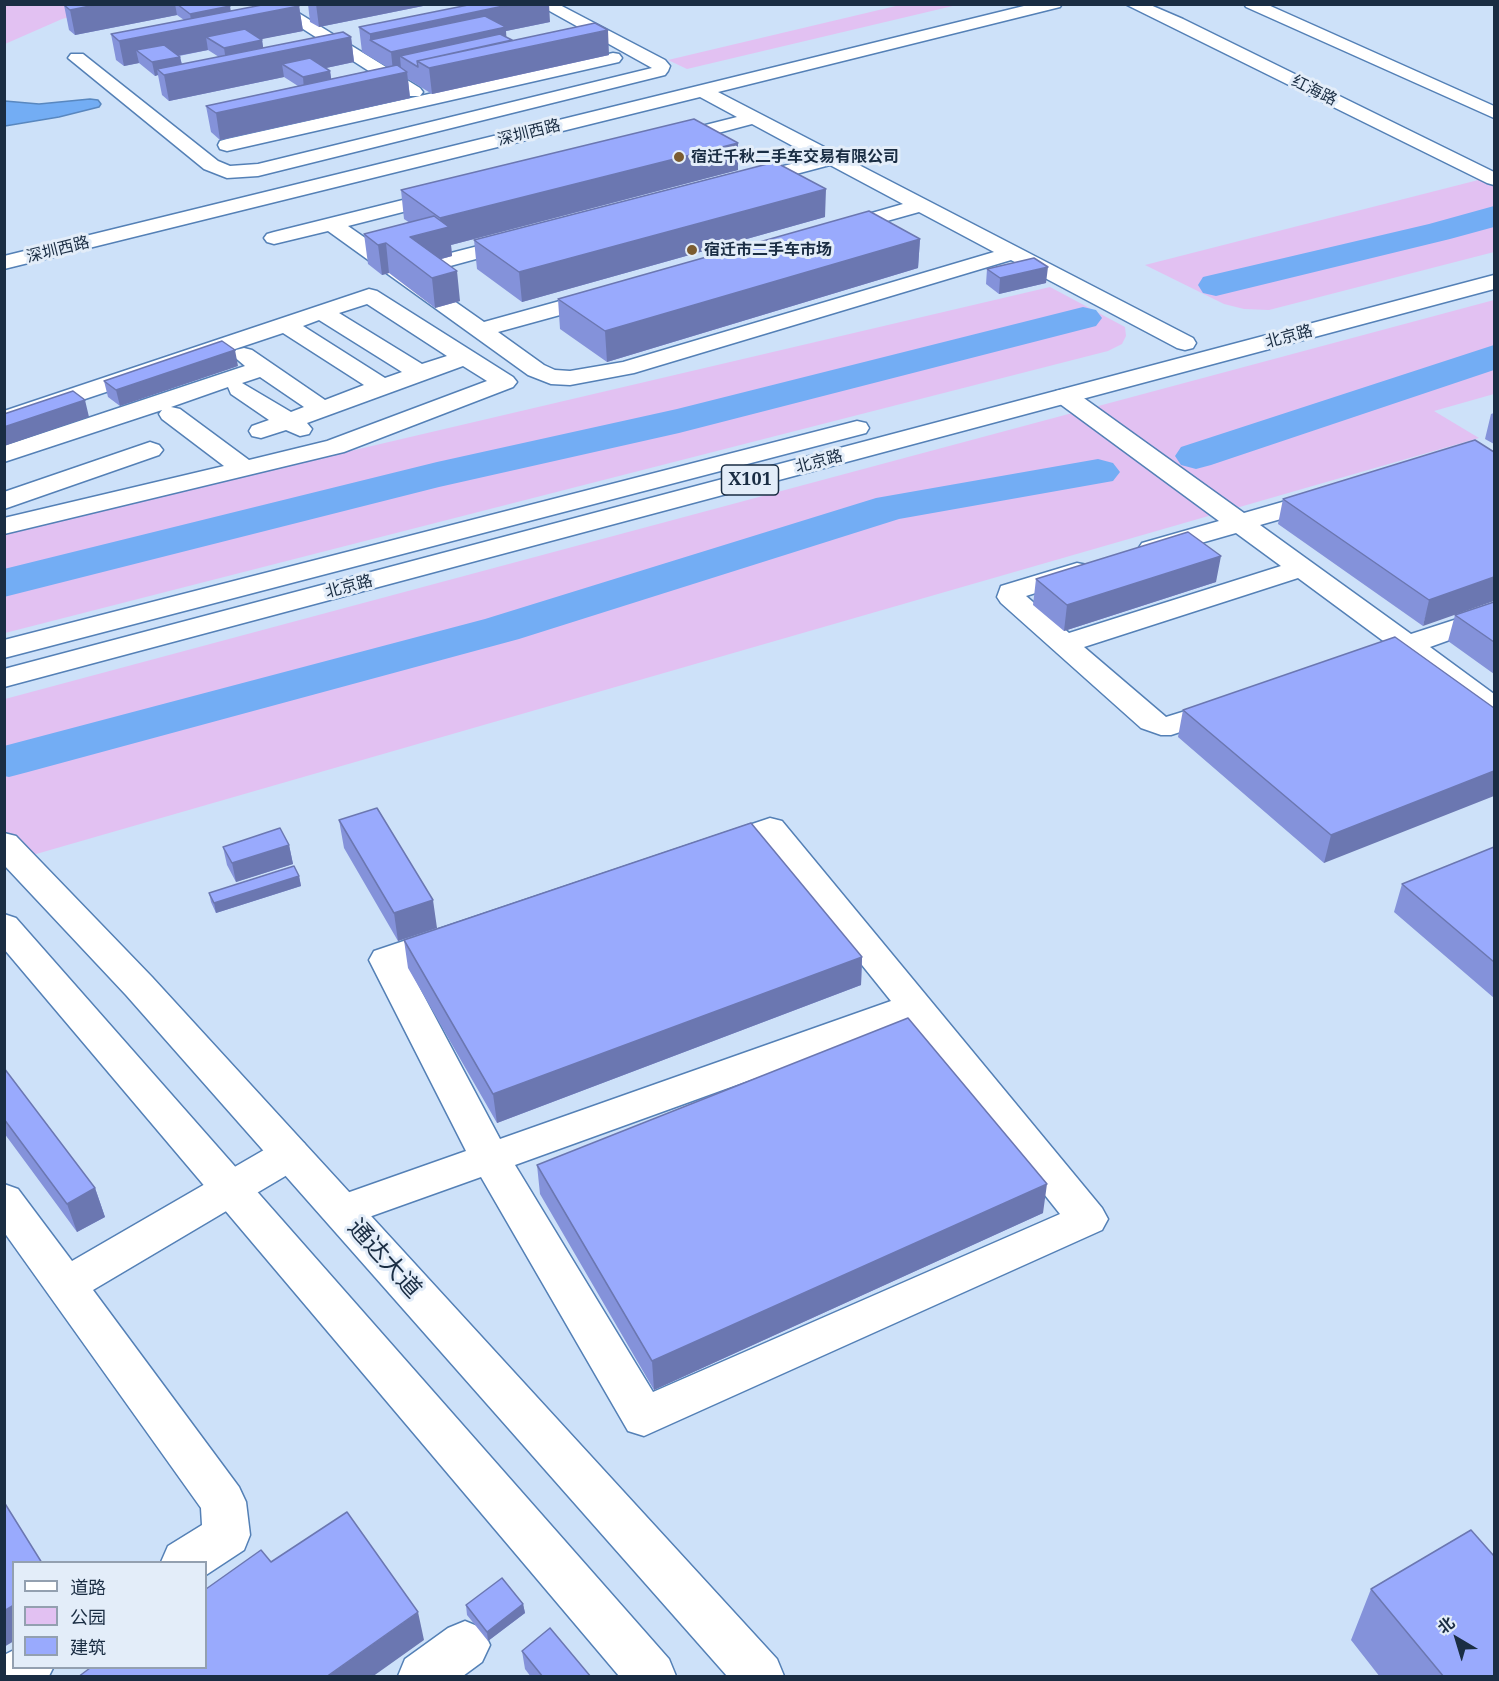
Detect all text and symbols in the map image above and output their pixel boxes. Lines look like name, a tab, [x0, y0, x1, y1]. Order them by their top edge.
street label: 红海路	[1288, 72, 1340, 110]
street label: 深圳西路	[496, 116, 562, 150]
place label: 宿迁千秋二手车交易有限公司	[691, 147, 899, 167]
marker: 宿迁千秋二手车交易有限公司	[672, 150, 686, 164]
street label: 深圳西路	[25, 233, 91, 267]
place label: 宿迁市二手车市场	[704, 240, 832, 260]
marker: 宿迁市二手车市场	[685, 243, 699, 257]
street label: 北京路	[1263, 322, 1315, 352]
street label: 北京路	[793, 447, 845, 477]
road number: X101	[722, 465, 778, 495]
street label: 北京路	[323, 572, 375, 602]
street label: 通达大道	[341, 1214, 427, 1304]
legend	[12, 1561, 207, 1669]
text: 道路	[70, 1575, 106, 1599]
text: 公园	[70, 1605, 106, 1629]
north arrow	[1427, 1609, 1487, 1669]
text: 北	[1433, 1611, 1459, 1638]
text: 建筑	[70, 1635, 106, 1659]

